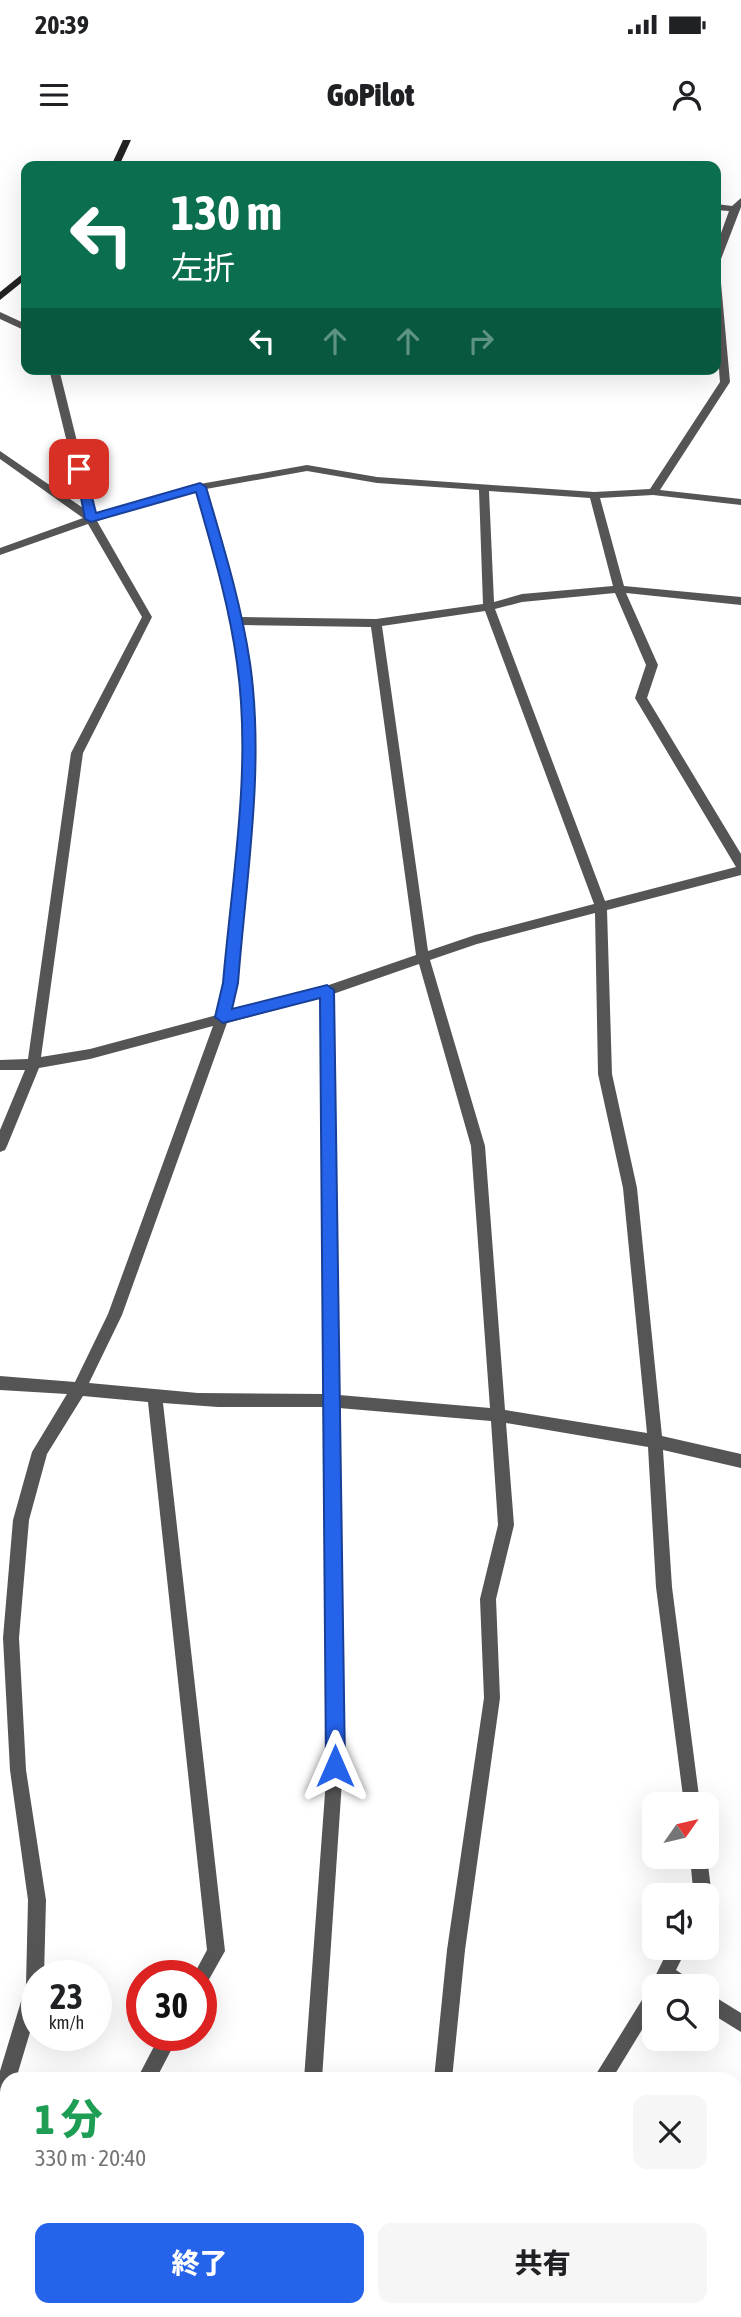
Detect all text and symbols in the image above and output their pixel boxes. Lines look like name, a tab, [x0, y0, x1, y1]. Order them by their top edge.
text: 20:39	[35, 10, 89, 40]
icon: menu	[35, 76, 73, 114]
text: GoPilot	[327, 76, 414, 113]
icon: person	[668, 76, 706, 114]
text: 130 m	[171, 184, 282, 240]
icon: left	[56, 189, 147, 280]
text: 左折	[171, 249, 235, 286]
icon: left	[243, 322, 281, 360]
icon: ahead	[316, 322, 354, 360]
icon: ahead	[389, 322, 427, 360]
icon: right	[462, 322, 500, 360]
pin	[49, 439, 109, 499]
icon: arrive	[60, 450, 98, 488]
position arrow	[298, 1729, 372, 1803]
north arrow	[642, 1792, 719, 1869]
map controls	[642, 1792, 719, 2051]
button: sound	[642, 1883, 719, 1960]
speed limit sign: 30	[126, 1960, 217, 2051]
button: search	[642, 1974, 719, 2051]
text: 23	[50, 1976, 83, 2016]
text: km/h	[49, 2012, 84, 2033]
text: 1 分	[35, 2095, 103, 2143]
button: close	[633, 2095, 707, 2169]
text: 330 m · 20:40	[35, 2145, 146, 2171]
button: 終了	[35, 2223, 364, 2303]
button: 共有	[378, 2223, 707, 2303]

